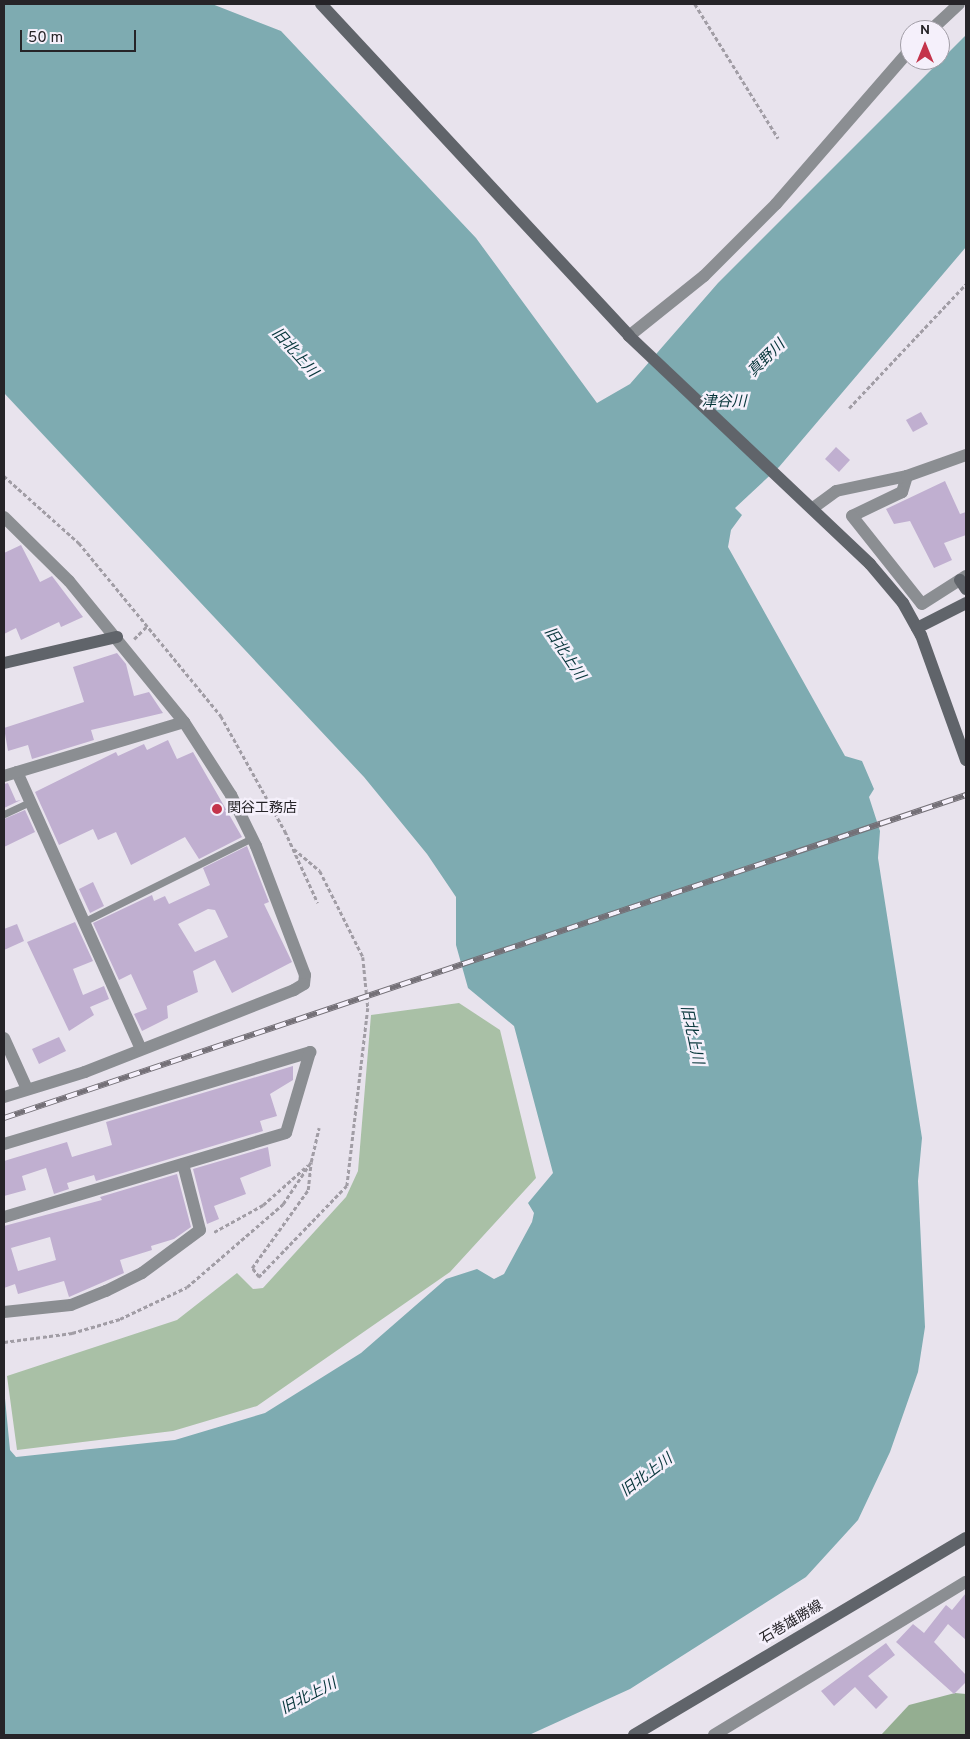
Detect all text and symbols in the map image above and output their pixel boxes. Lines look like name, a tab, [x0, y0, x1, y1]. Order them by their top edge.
scale bar	[22, 20, 139, 52]
north arrow	[900, 20, 950, 70]
text: N	[920, 22, 930, 39]
text: 50 m	[28, 29, 63, 48]
water label: 旧北上川	[267, 325, 321, 381]
water label: 真野川	[745, 337, 789, 381]
water label: 津谷川	[702, 394, 746, 412]
water label: 旧北上川	[540, 624, 588, 684]
place label: 関谷工務店	[227, 801, 297, 817]
marker: 関谷工務店	[211, 803, 223, 815]
water label: 旧北上川	[676, 1004, 706, 1066]
water label: 旧北上川	[618, 1451, 676, 1501]
street label: 石巻雄勝線	[758, 1598, 826, 1648]
water label: 旧北上川	[278, 1675, 340, 1719]

